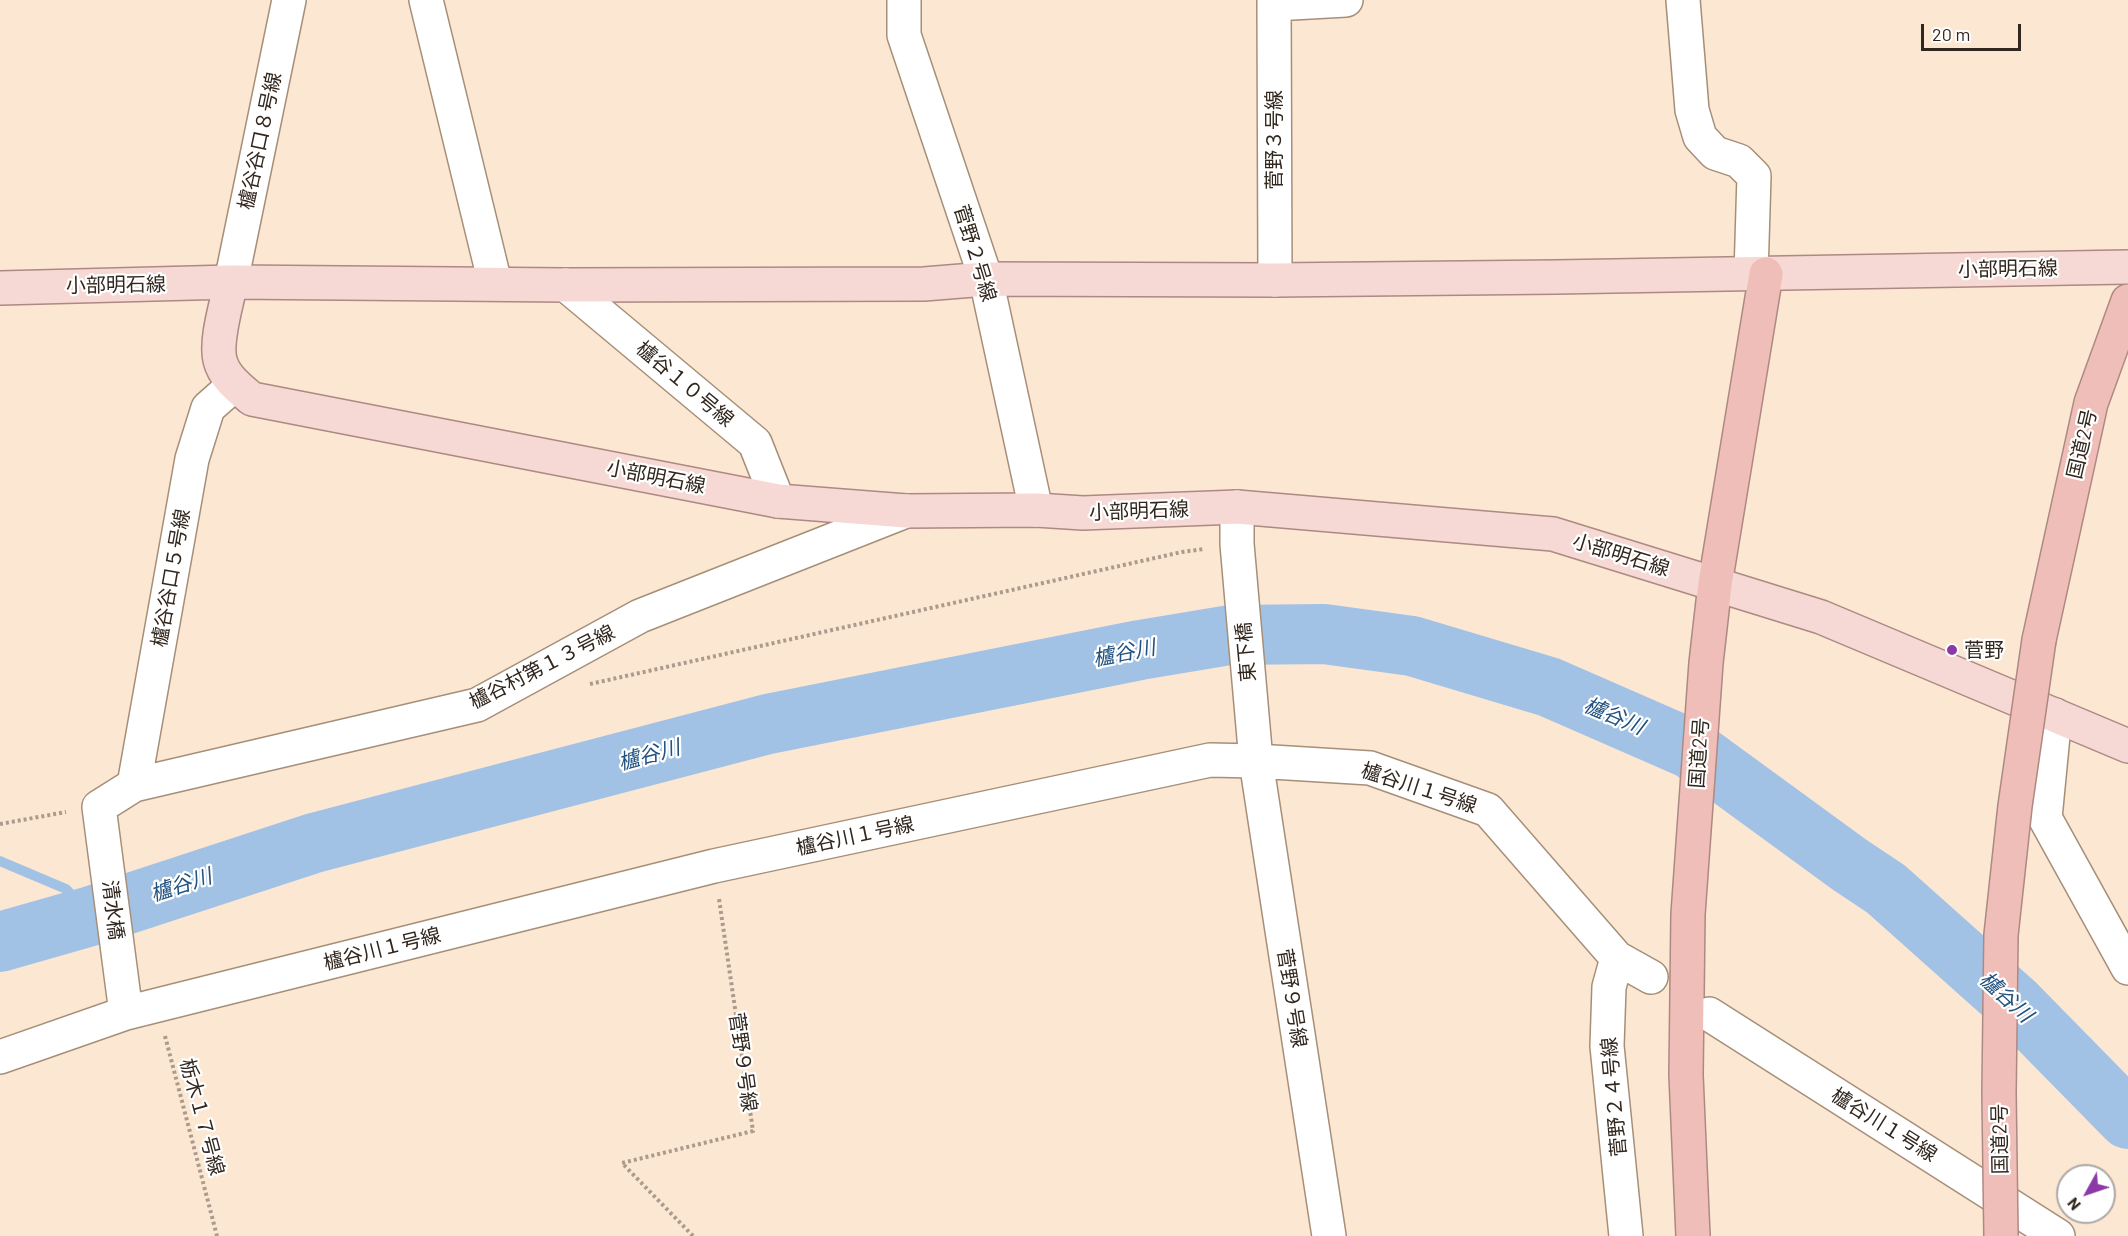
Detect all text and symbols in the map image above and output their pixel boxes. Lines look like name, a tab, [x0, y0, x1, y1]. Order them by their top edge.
scale bar	[1924, 12, 2024, 50]
text: 20 m	[1932, 23, 1970, 45]
street label: 櫨谷谷口８号線	[234, 70, 286, 212]
street label: 菅野３号線	[1262, 90, 1286, 190]
street label: 菅野２号線	[949, 202, 1001, 304]
street label: 小部明石線	[1958, 256, 2058, 282]
street label: 小部明石線	[66, 272, 166, 298]
street label: 櫨谷１０号線	[631, 336, 739, 432]
street label: 国道2号	[2062, 407, 2102, 481]
street label: 小部明石線	[605, 456, 707, 498]
street label: 小部明石線	[1089, 497, 1189, 525]
street label: 櫨谷谷口５号線	[147, 507, 195, 649]
street label: 小部明石線	[1570, 529, 1672, 581]
street label: 櫨谷村第１３号線	[465, 620, 619, 714]
street label: 東下橋	[1231, 621, 1261, 683]
water label: 櫨谷川	[1091, 635, 1157, 671]
place label: 菅野	[1964, 638, 2004, 662]
marker: 菅野	[1945, 643, 1959, 657]
water label: 櫨谷川	[1580, 692, 1648, 740]
street label: 国道2号	[1685, 717, 1713, 789]
water label: 櫨谷川	[615, 735, 683, 775]
street label: 櫨谷川１号線	[1358, 758, 1480, 818]
street label: 櫨谷川１号線	[794, 812, 916, 860]
water label: 櫨谷川	[147, 863, 215, 907]
street label: 清水橋	[97, 879, 129, 941]
street label: 櫨谷川１号線	[321, 923, 443, 975]
street label: 菅野９号線	[1272, 947, 1312, 1049]
water label: 櫨谷川	[1974, 966, 2038, 1028]
street label: 菅野９号線	[724, 1011, 762, 1113]
street label: 菅野２４号線	[1597, 1036, 1631, 1158]
street label: 栃木１７号線	[175, 1056, 229, 1178]
street label: 櫨谷川１号線	[1827, 1083, 1941, 1167]
street label: 国道2号	[1987, 1103, 2013, 1175]
north arrow	[2056, 1164, 2116, 1224]
text: N	[2063, 1194, 2084, 1215]

